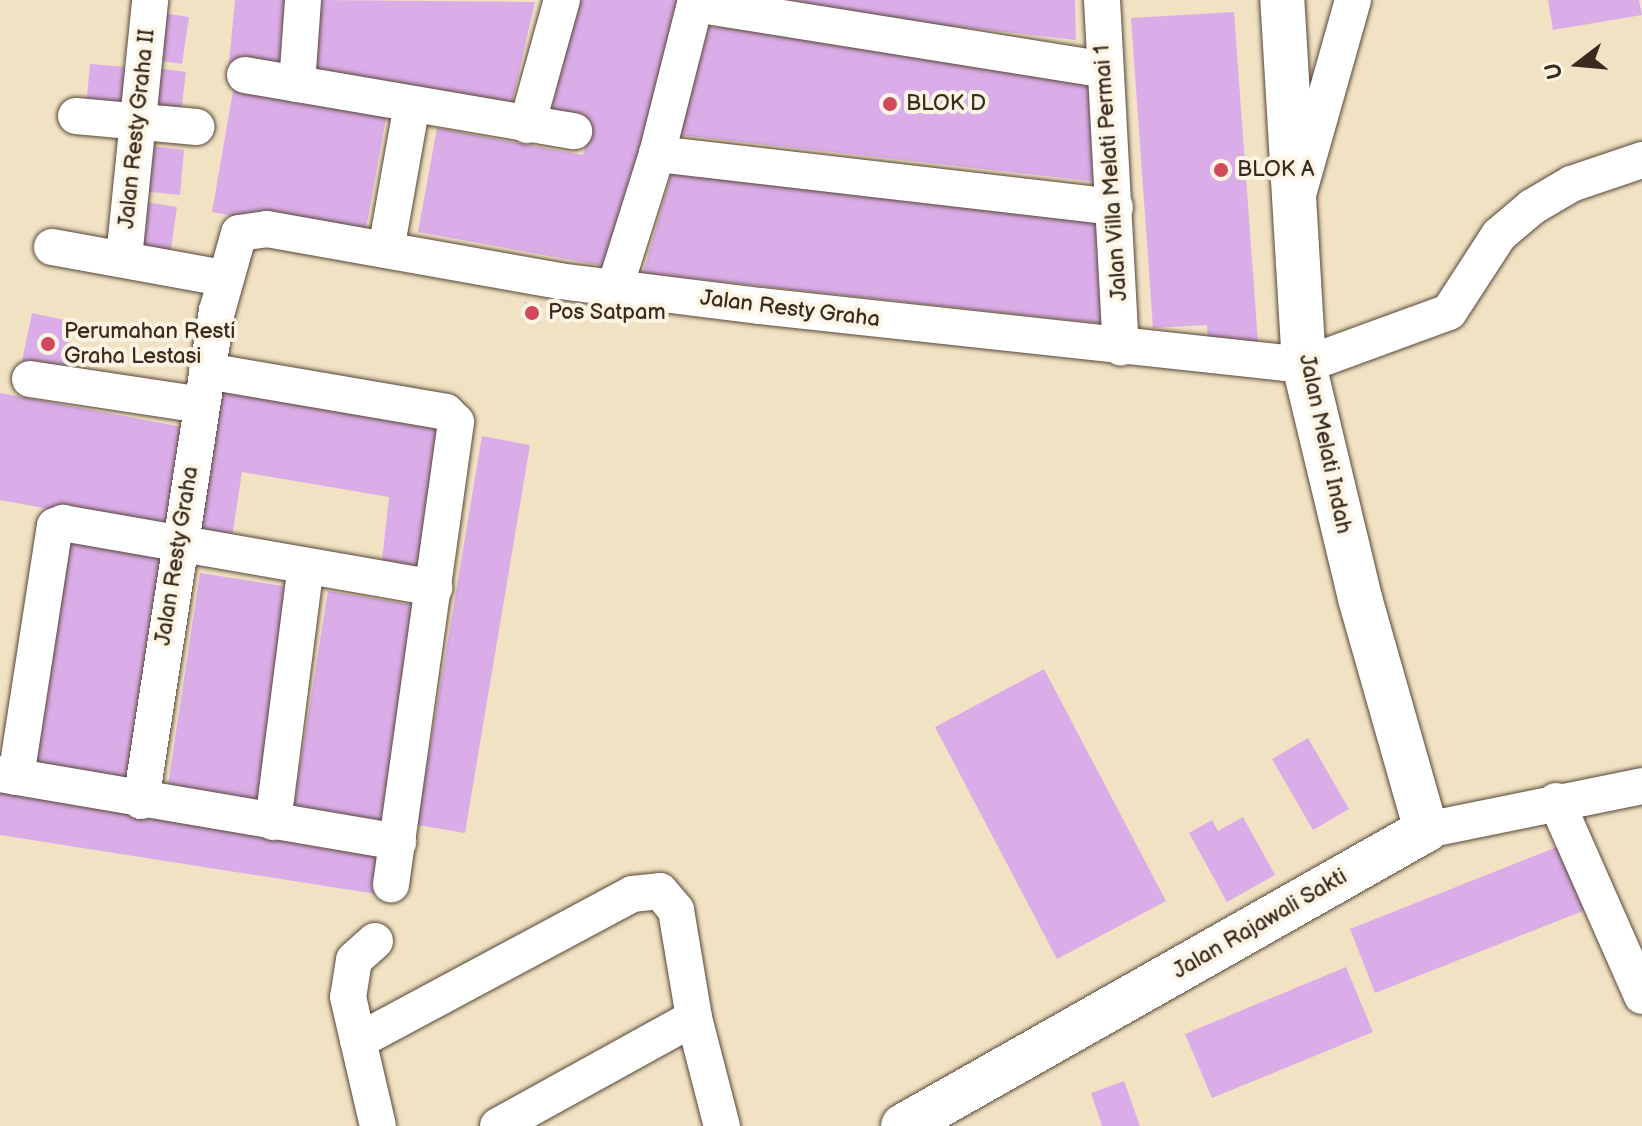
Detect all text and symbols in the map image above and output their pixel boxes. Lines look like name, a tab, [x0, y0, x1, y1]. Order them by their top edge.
north arrow	[1538, 24, 1618, 104]
street label: Jalan Resty Graha II	[113, 27, 161, 231]
street label: Jalan Villa Melati Permai 1	[1089, 44, 1133, 302]
text: U	[1539, 60, 1570, 82]
place label: BLOK D	[906, 91, 986, 117]
marker: BLOK D	[881, 95, 899, 113]
place label: BLOK A	[1237, 157, 1314, 183]
marker: BLOK A	[1212, 161, 1230, 179]
street label: Jalan Resty Graha	[698, 285, 882, 333]
place label: Pos Satpam	[548, 300, 666, 326]
marker: Pos Satpam	[523, 304, 541, 322]
place label: Perumahan Resti Graha Lestasi	[64, 318, 235, 370]
marker: Perumahan Resti Graha Lestasi	[39, 335, 57, 353]
street label: Jalan Melati Indah	[1293, 352, 1357, 536]
street label: Jalan Resty Graha	[150, 464, 204, 648]
street label: Jalan Rajawali Sakti	[1168, 863, 1352, 985]

